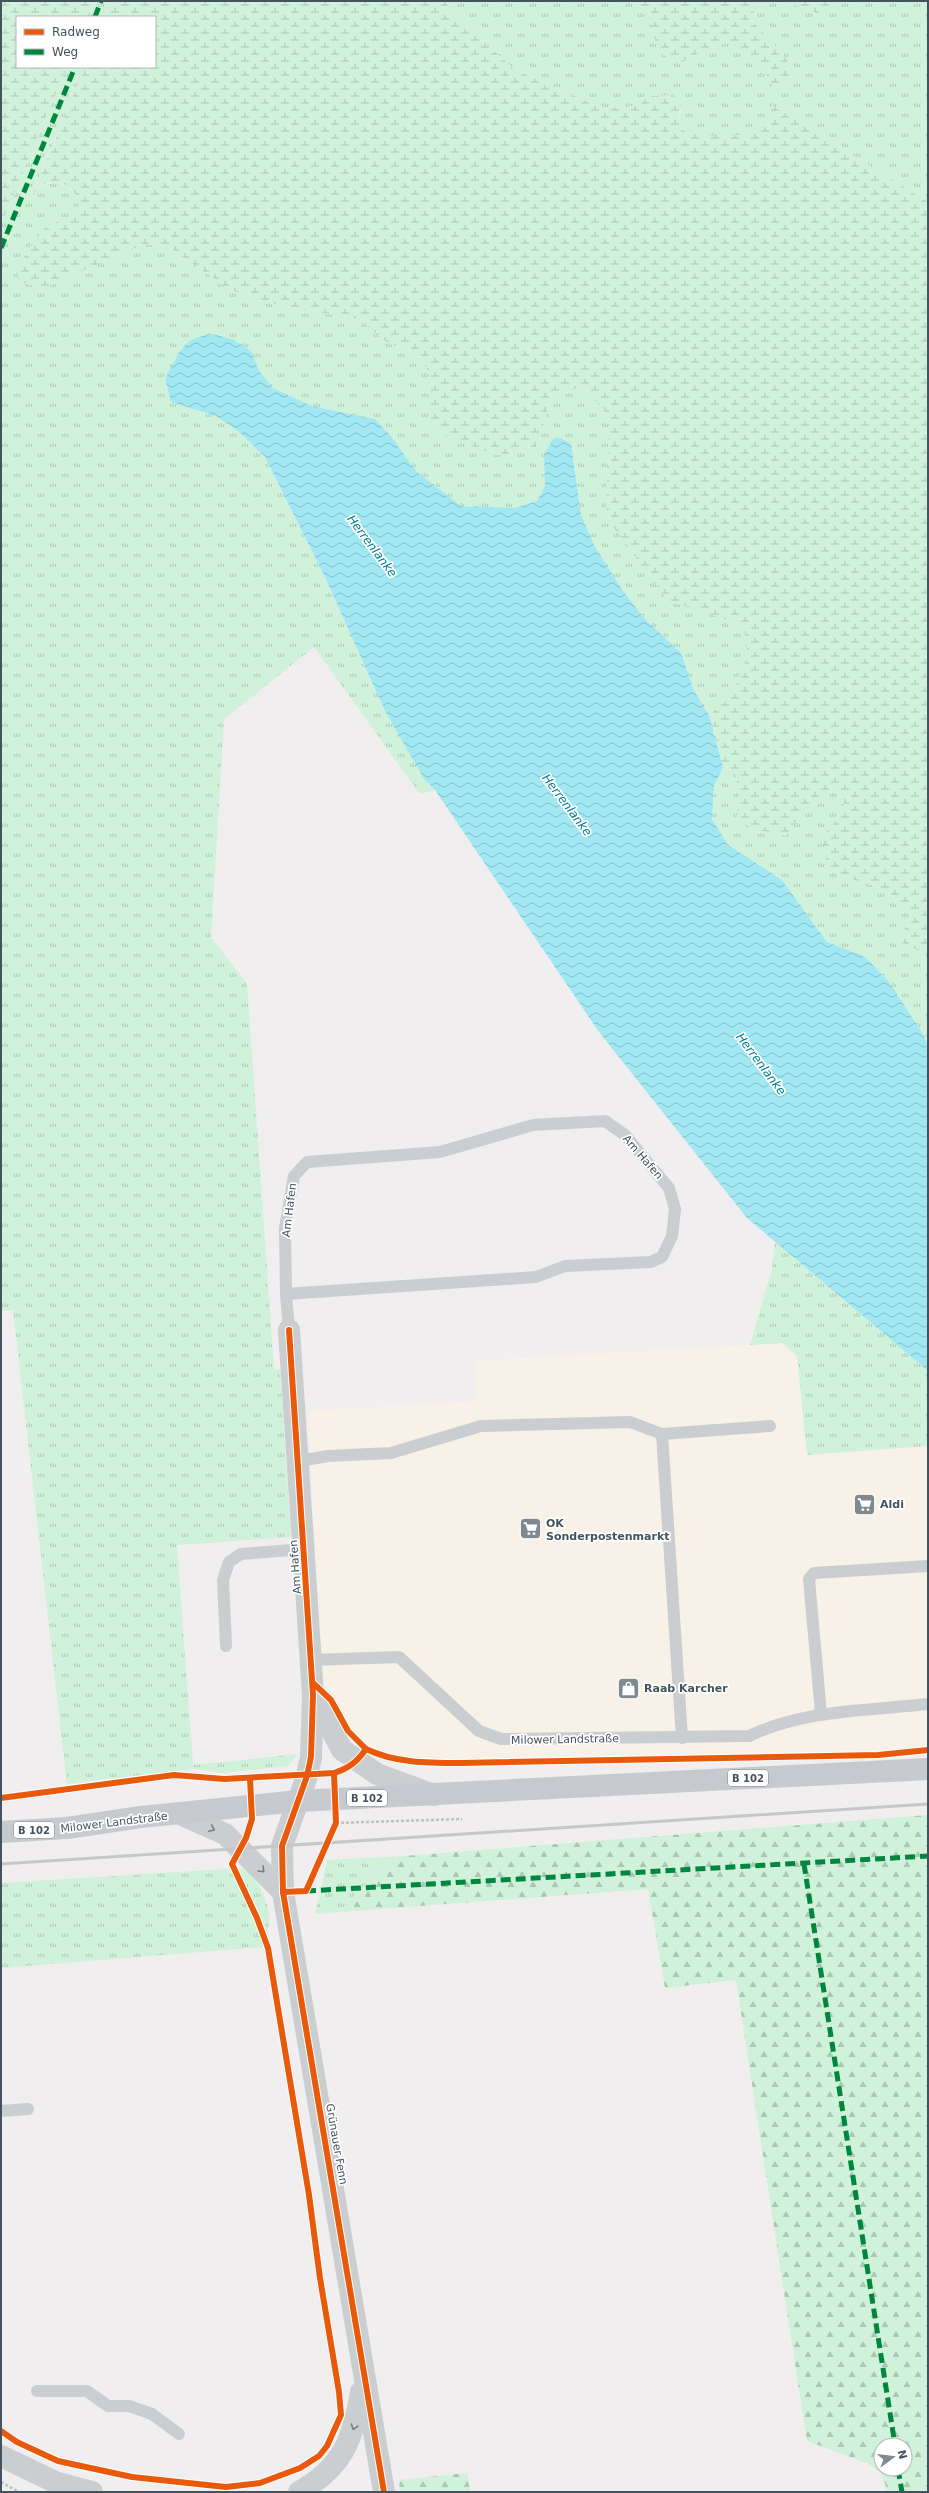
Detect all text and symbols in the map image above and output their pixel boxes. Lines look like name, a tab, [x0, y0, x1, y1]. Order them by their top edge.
legend	[16, 16, 156, 68]
text: Radweg	[52, 25, 100, 39]
text: Weg	[52, 45, 78, 59]
water label: Herrenlanke	[344, 512, 400, 580]
water label: Herrenlanke	[539, 771, 595, 839]
water label: Herrenlanke	[733, 1030, 789, 1098]
street label: Am Hafen	[620, 1133, 665, 1182]
street label: Am Hafen	[280, 1182, 299, 1238]
supermarket icon: Aldi	[852, 1491, 878, 1517]
place label: Aldi	[880, 1498, 904, 1511]
supermarket icon: OK Sonderpostenmarkt	[517, 1516, 543, 1542]
place label: OK Sonderpostenmarkt	[546, 1517, 669, 1543]
street label: Am Hafen	[287, 1539, 304, 1595]
shop icon: Raab Karcher	[615, 1675, 641, 1701]
place label: Raab Karcher	[644, 1682, 728, 1695]
street label: Milower Landstraße	[511, 1732, 619, 1747]
road number: B 102	[728, 1770, 768, 1786]
road number: B 102	[347, 1790, 387, 1806]
street label: Milower Landstraße	[60, 1809, 169, 1836]
road number: B 102	[14, 1822, 54, 1838]
one-way arrow	[209, 1824, 216, 1832]
one-way arrow	[257, 1865, 265, 1873]
street label: Grünauer Fenn	[323, 2103, 350, 2186]
one-way arrow	[350, 2423, 359, 2430]
north arrow	[873, 2437, 913, 2477]
text: N	[895, 2448, 910, 2461]

